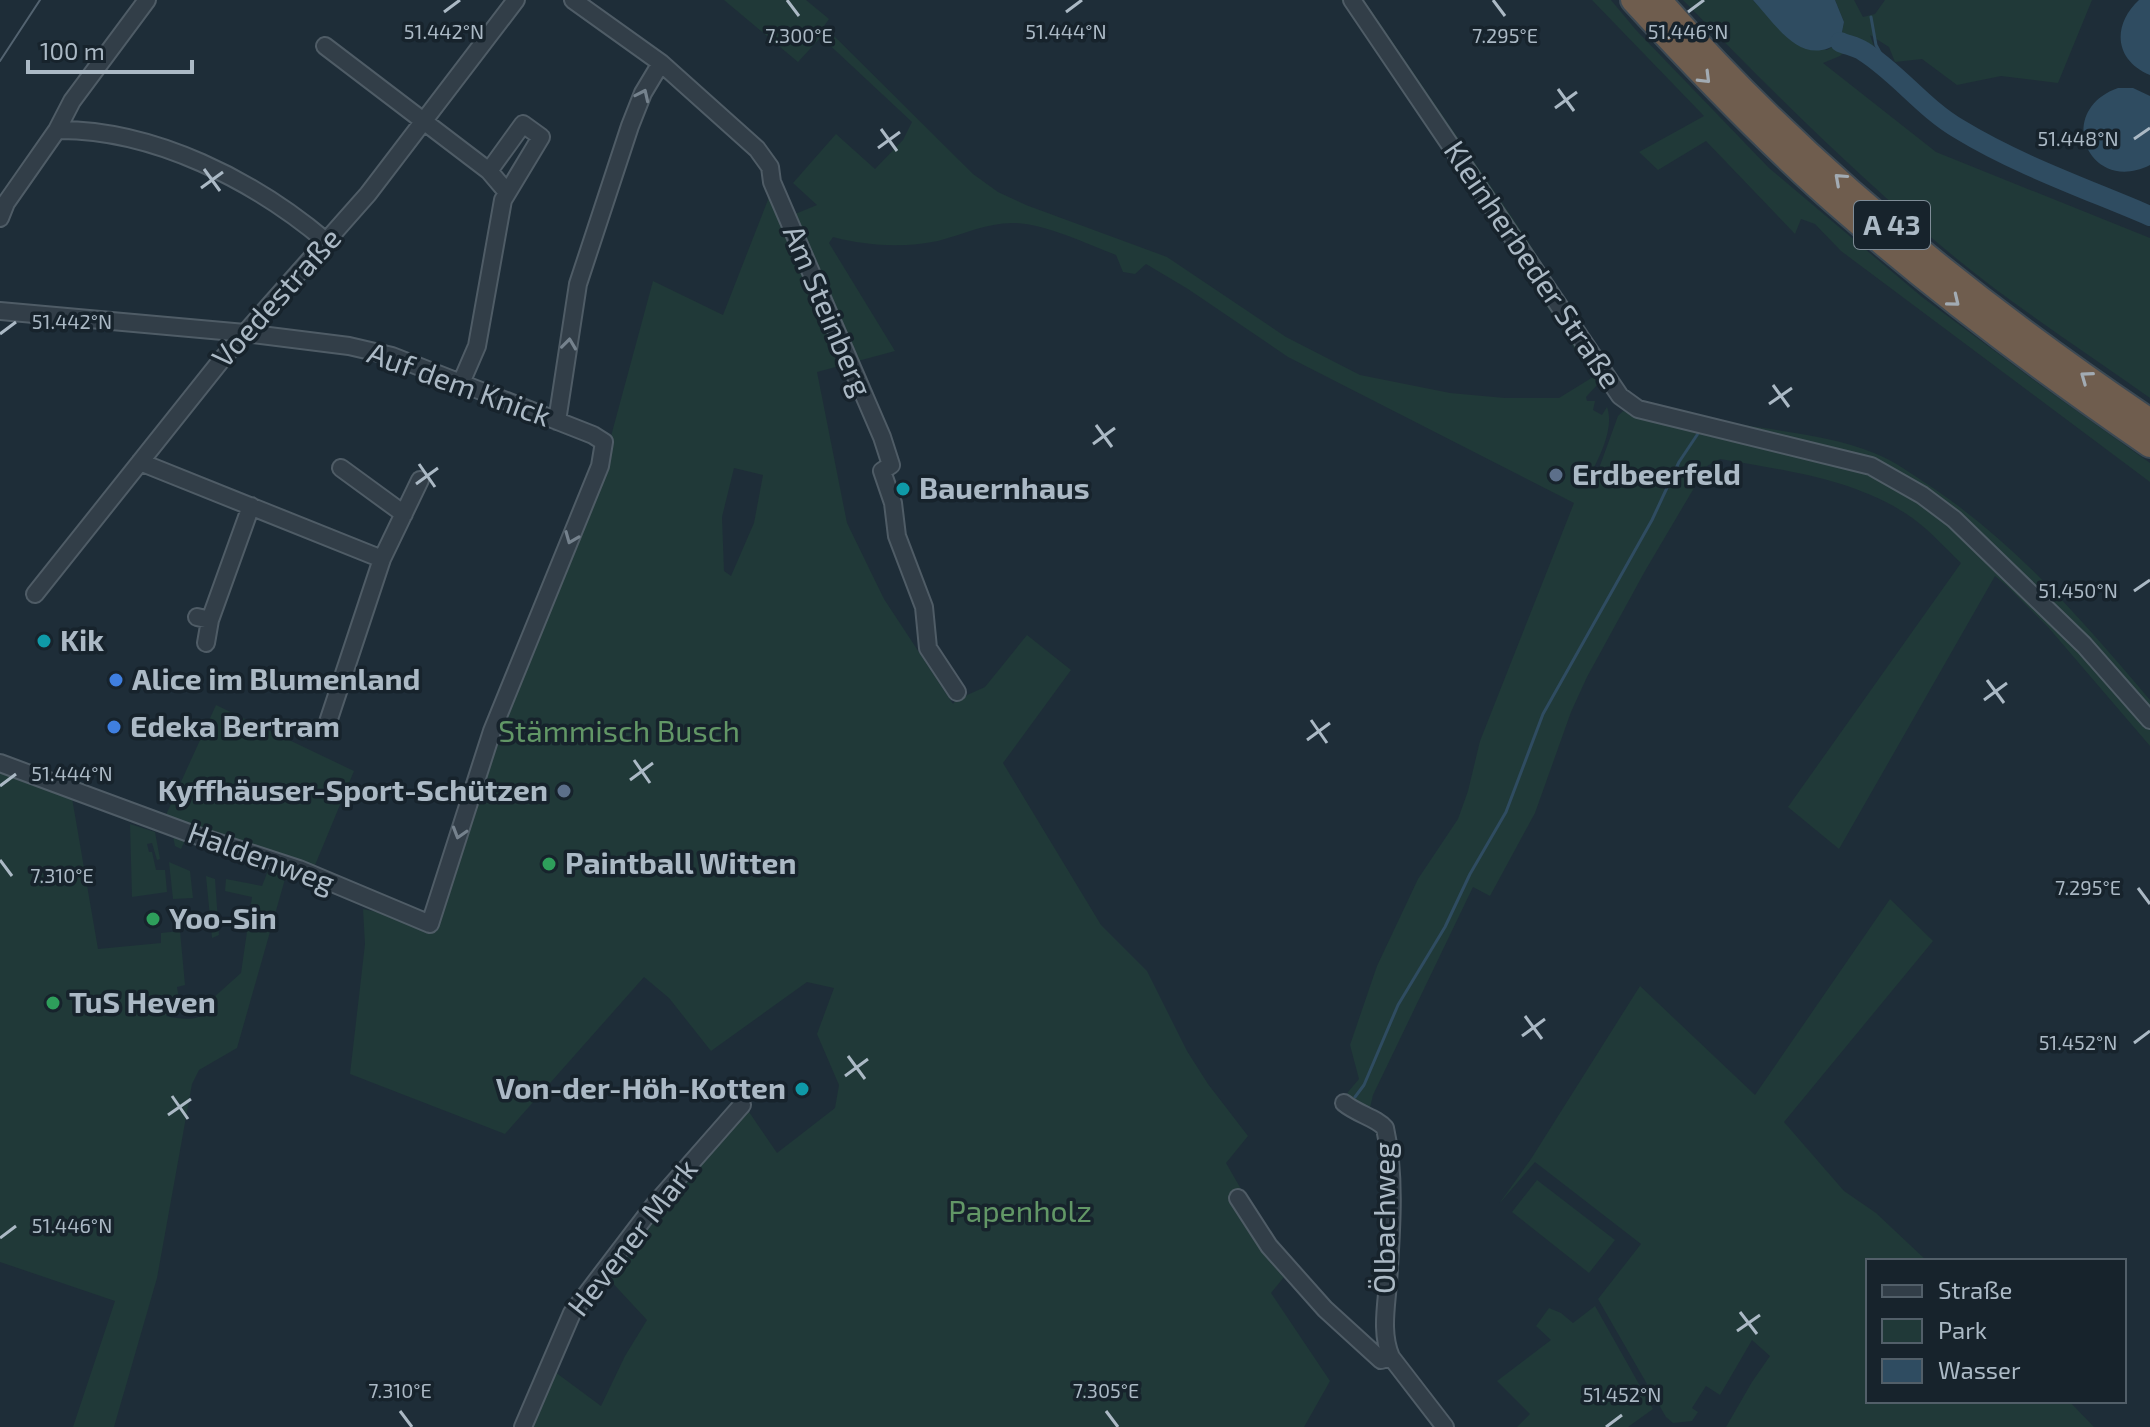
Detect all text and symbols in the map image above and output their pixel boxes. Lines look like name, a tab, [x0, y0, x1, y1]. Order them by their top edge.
text: 51.442°N	[404, 19, 484, 43]
text: 51.444°N	[1025, 19, 1107, 43]
text: 51.446°N	[1648, 19, 1728, 43]
text: 7.300°E	[765, 23, 833, 47]
text: 7.295°E	[1472, 23, 1538, 47]
scale bar	[28, 24, 192, 74]
text: 100 m	[40, 36, 105, 65]
one-way arrow	[1696, 69, 1710, 83]
one-way arrow	[633, 89, 649, 104]
text: 51.448°N	[2037, 126, 2119, 150]
street label: Kleinherbeder Straße	[1437, 133, 1630, 394]
one-way arrow	[1834, 175, 1849, 189]
road number: A 43	[1854, 201, 1930, 249]
street label: Am Steinberg	[777, 219, 881, 402]
street label: Voedestraße	[204, 220, 347, 374]
one-way arrow	[1945, 291, 1959, 306]
text: 51.442°N	[32, 309, 112, 333]
street label: Auf dem Knick	[363, 333, 556, 433]
one-way arrow	[560, 337, 577, 350]
one-way arrow	[2080, 372, 2095, 387]
place label: Erdbeerfeld	[1572, 455, 1741, 491]
marker: Erdbeerfeld	[1547, 466, 1565, 484]
place label: Bauernhaus	[919, 469, 1090, 505]
marker: Bauernhaus	[894, 480, 912, 498]
one-way arrow	[564, 530, 580, 544]
text: 51.450°N	[2038, 578, 2118, 602]
place label: Kik	[60, 621, 104, 657]
marker: Kik	[35, 632, 53, 650]
place label: Alice im Blumenland	[132, 660, 420, 696]
marker: Alice im Blumenland	[107, 671, 125, 689]
place label: Edeka Bertram	[130, 707, 340, 743]
park label: Stämmisch Busch	[498, 712, 740, 748]
marker: Edeka Bertram	[105, 718, 123, 736]
text: 51.444°N	[31, 761, 113, 785]
place label: Kyffhäuser-Sport-Schützen	[158, 771, 548, 808]
marker: Kyffhäuser-Sport-Schützen	[555, 782, 573, 800]
street label: Haldenweg	[183, 813, 340, 899]
one-way arrow	[452, 826, 468, 840]
place label: Paintball Witten	[565, 844, 796, 880]
marker: Paintball Witten	[540, 855, 558, 873]
text: 7.310°E	[30, 863, 94, 887]
text: 7.295°E	[2055, 875, 2121, 899]
place label: Yoo-Sin	[169, 899, 277, 935]
marker: Yoo-Sin	[144, 910, 162, 928]
place label: TuS Heven	[69, 983, 216, 1019]
marker: TuS Heven	[44, 994, 62, 1012]
text: 51.452°N	[2039, 1030, 2117, 1054]
place label: Von-der-Höh-Kotten	[496, 1069, 786, 1105]
marker: Von-der-Höh-Kotten	[793, 1080, 811, 1098]
street label: Ölbachweg	[1365, 1142, 1401, 1294]
street label: Hevener Mark	[559, 1151, 704, 1323]
park label: Papenholz	[948, 1192, 1092, 1228]
text: 51.446°N	[32, 1213, 112, 1237]
legend	[1866, 1259, 2126, 1403]
text: Straße	[1938, 1275, 2012, 1304]
text: Park	[1938, 1315, 1987, 1344]
text: Wasser	[1938, 1355, 2021, 1384]
text: 7.310°E	[368, 1378, 432, 1402]
text: 7.305°E	[1073, 1378, 1139, 1402]
text: 51.452°N	[1583, 1382, 1661, 1406]

